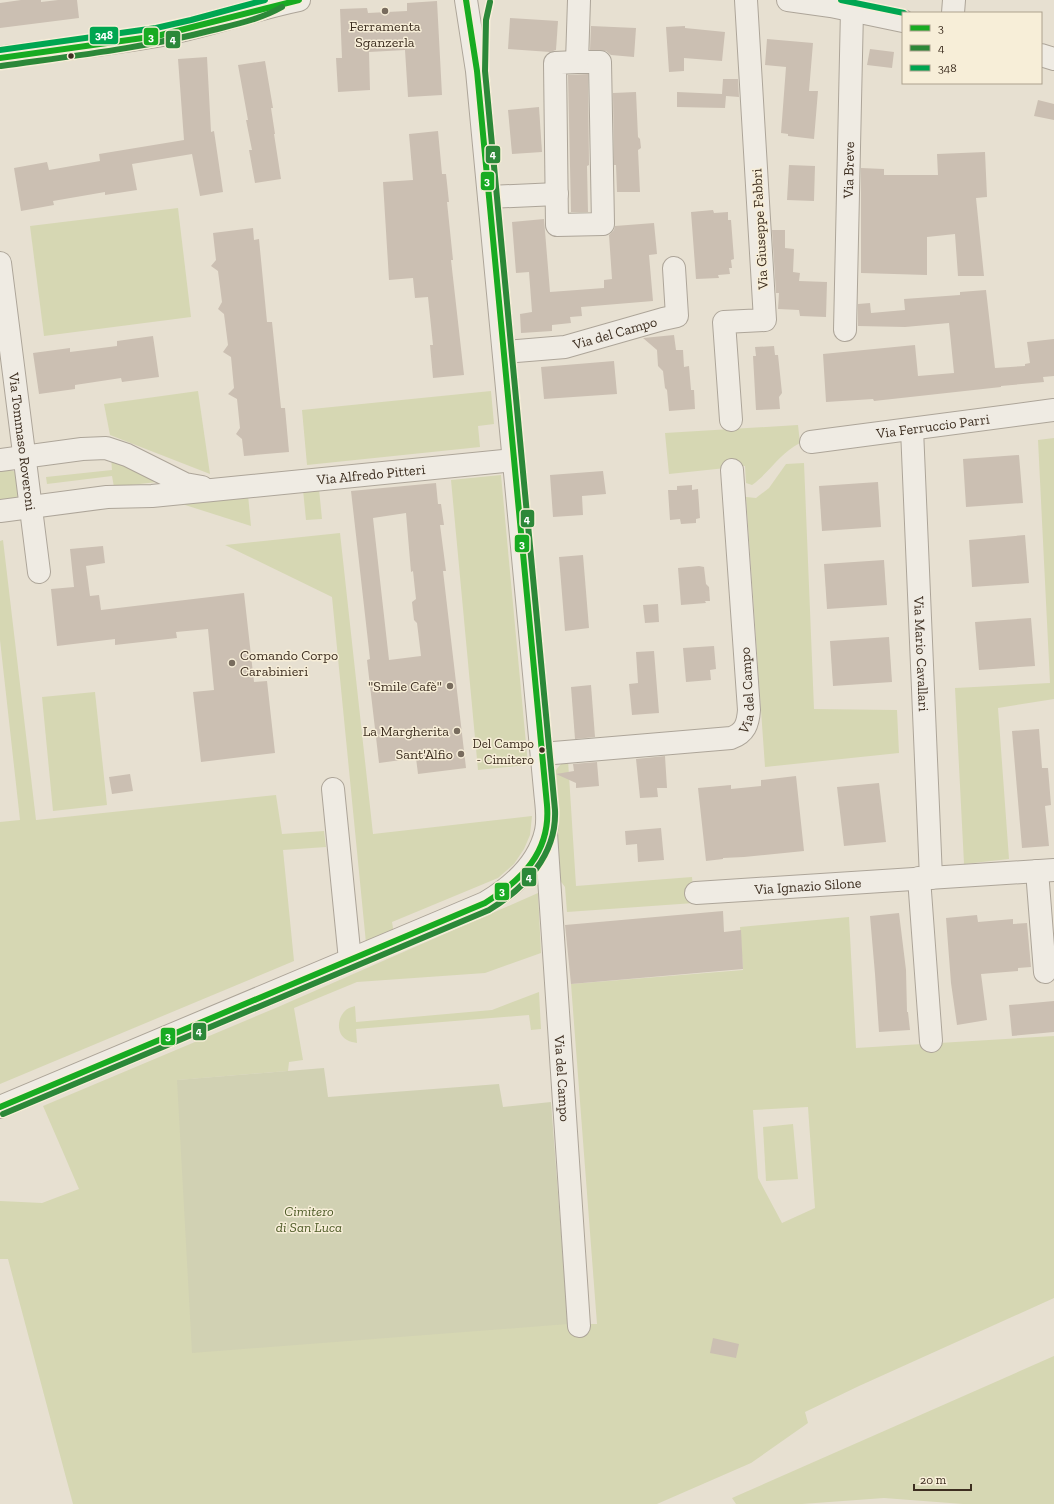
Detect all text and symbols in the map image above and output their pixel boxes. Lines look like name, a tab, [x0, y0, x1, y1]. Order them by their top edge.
marker: Ferramenta Sganzerla	[380, 6, 390, 16]
legend	[902, 12, 1042, 84]
place label: Ferramenta Sganzerla	[349, 18, 421, 51]
text: 3	[938, 21, 944, 35]
line badge: 348	[89, 26, 119, 45]
line badge: 3	[143, 27, 159, 46]
text: 348	[95, 29, 113, 42]
line badge: 4	[165, 30, 181, 49]
text: 3	[148, 31, 154, 44]
text: 4	[170, 33, 177, 46]
text: 4	[938, 41, 945, 55]
unlabelled marker	[66, 51, 76, 61]
text: 348	[938, 61, 957, 75]
street label: Via Breve	[839, 141, 858, 200]
line badge: 4	[485, 145, 501, 164]
text: 4	[490, 148, 497, 161]
street label: Via Giuseppe Fabbri	[748, 168, 772, 291]
line badge: 3	[480, 171, 495, 191]
text: 3	[484, 175, 490, 188]
street label: Via del Campo	[570, 313, 659, 353]
street label: Via Tommaso Roveroni	[5, 371, 40, 512]
street label: Via Ferruccio Parri	[874, 410, 991, 442]
street label: Via Alfredo Pitteri	[315, 460, 426, 488]
line badge: 4	[520, 509, 535, 528]
text: 4	[524, 513, 531, 526]
line badge: 3	[514, 534, 530, 553]
text: 3	[519, 538, 525, 551]
street label: Via Mario Cavallari	[911, 595, 932, 712]
place label: Comando Corpo Carabinieri	[240, 647, 338, 680]
street label: Via del Campo	[734, 647, 758, 738]
marker: Comando Corpo Carabinieri	[227, 658, 237, 668]
place label: "Smile Cafè"	[368, 678, 442, 695]
marker: "Smile Cafè"	[445, 681, 455, 691]
place label: La Margherita	[363, 723, 449, 740]
marker: La Margherita	[452, 726, 462, 736]
place label: Del Campo - Cimitero	[473, 736, 534, 767]
marker: Del Campo - Cimitero	[537, 745, 547, 755]
place label: Sant'Alfio	[396, 746, 453, 763]
marker: Sant'Alfio	[456, 749, 466, 759]
line badge: 4	[521, 867, 537, 887]
text: 4	[526, 871, 533, 884]
street label: Via Ignazio Silone	[753, 874, 862, 898]
line badge: 3	[494, 882, 510, 901]
text: 3	[499, 885, 505, 898]
line badge: 4	[192, 1022, 207, 1041]
text: 4	[196, 1025, 203, 1038]
line badge: 3	[160, 1027, 176, 1046]
text: 3	[165, 1030, 171, 1043]
street label: Via del Campo	[551, 1034, 574, 1122]
park label: Cimitero di San Luca	[276, 1203, 342, 1236]
scale bar	[914, 1466, 971, 1492]
text: 20 m	[920, 1473, 947, 1487]

